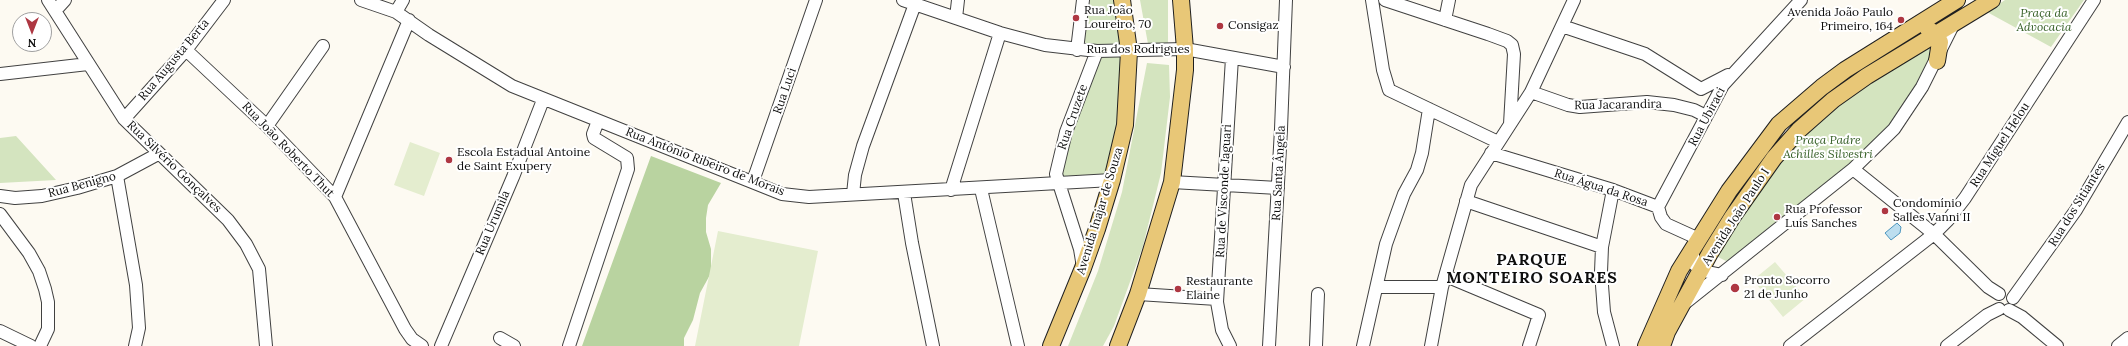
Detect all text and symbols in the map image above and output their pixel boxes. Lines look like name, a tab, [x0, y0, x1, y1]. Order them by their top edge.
place label: Rua João Loureiro, 70	[1084, 4, 1151, 32]
place label: Avenida João Paulo Primeiro, 164	[1787, 6, 1893, 34]
park label: Praça da Advocacia	[2016, 7, 2072, 35]
north arrow	[12, 12, 52, 52]
marker: Rua João Loureiro, 70	[1071, 13, 1081, 23]
marker: Avenida João Paulo Primeiro, 164	[1896, 15, 1906, 25]
street label: Rua Augusta Berta	[136, 16, 212, 104]
place label: Consigaz	[1228, 19, 1279, 33]
marker: Consigaz	[1215, 21, 1225, 31]
text: N	[28, 36, 36, 50]
street label: Rua dos Rodrigues	[1086, 43, 1190, 57]
street label: Rua Luci	[770, 66, 800, 116]
street label: Rua Cruzete	[1055, 82, 1091, 152]
street label: Rua Ubiraci	[1686, 85, 1728, 149]
street label: Rua Jacarandira	[1574, 97, 1662, 113]
street label: Rua João Roberto Thut	[239, 99, 337, 201]
street label: Rua Miguel Helou	[1967, 100, 2033, 190]
street label: Rua Silvério Gonçalves	[124, 118, 224, 216]
street label: Rua de Visconde Jaguari	[1213, 124, 1235, 258]
street label: Rua Antônio Ribeiro de Morais	[623, 125, 787, 199]
street label: Rua Santa Ângela	[1269, 125, 1289, 221]
park label: Praça Padre Achilles Silvestri	[1783, 134, 1873, 162]
place label: Escola Estadual Antoine de Saint Exupery	[457, 146, 590, 174]
street label: Avenida Inajar de Souza	[1074, 146, 1126, 276]
marker: Escola Estadual Antoine de Saint Exupery	[444, 155, 454, 165]
street label: Rua dos Sitiantes	[2046, 161, 2108, 249]
street label: Rua Água da Rosa	[1552, 166, 1650, 210]
street label: Avenida João Paulo I	[1699, 166, 1773, 268]
street label: Rua Benigno	[47, 169, 117, 201]
street label: Rua Urumila	[473, 188, 513, 258]
place label: Condomínio Salles Vanni II	[1893, 197, 1971, 225]
place label: Rua Professor Luís Sanches	[1785, 203, 1862, 231]
marker: Condomínio Salles Vanni II	[1880, 206, 1890, 216]
marker: Rua Professor Luís Sanches	[1772, 212, 1782, 222]
district label: PARQUE MONTEIRO SOARES	[1446, 250, 1618, 288]
place label: Pronto Socorro 21 de Junho	[1744, 274, 1830, 302]
place label: Restaurante Elaine	[1186, 275, 1253, 303]
marker: Pronto Socorro 21 de Junho	[1729, 282, 1741, 294]
marker: Restaurante Elaine	[1173, 284, 1183, 294]

